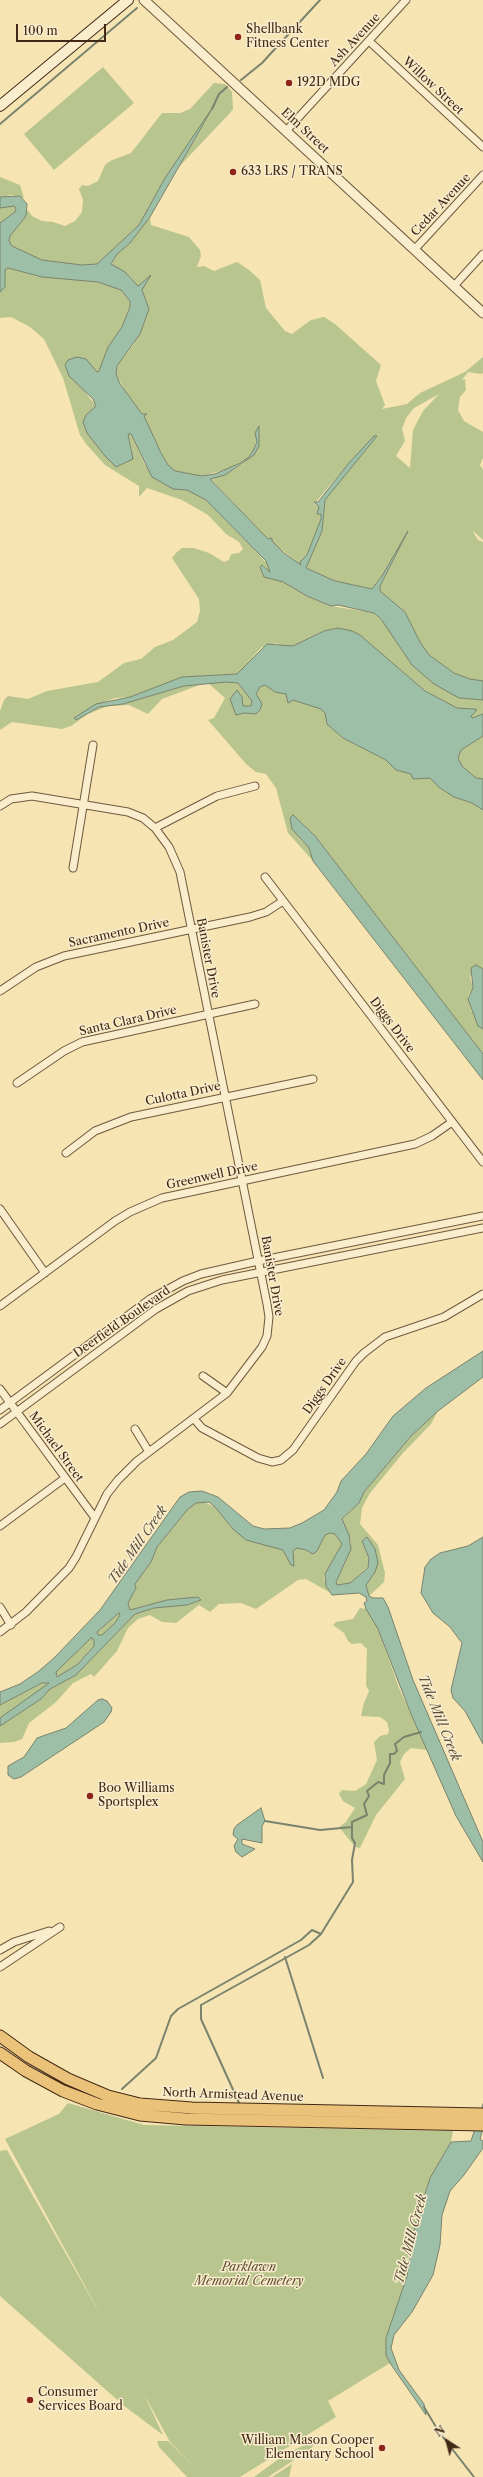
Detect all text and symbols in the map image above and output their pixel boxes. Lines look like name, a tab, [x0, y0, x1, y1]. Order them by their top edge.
street label: Ash Avenue	[327, 10, 383, 70]
scale bar	[18, 16, 108, 42]
text: 100 m	[23, 23, 58, 38]
place label: Shellbank Fitness Center	[246, 23, 329, 51]
marker: Shellbank Fitness Center	[233, 32, 243, 42]
street label: Willow Street	[400, 54, 466, 118]
place label: 192D MDG	[297, 76, 360, 90]
marker: 192D MDG	[284, 78, 294, 88]
street label: Elm Street	[278, 105, 332, 157]
place label: 633 LRS / TRANS	[241, 165, 343, 179]
marker: 633 LRS / TRANS	[228, 167, 238, 177]
street label: Cedar Avenue	[408, 171, 474, 239]
street label: Sacramento Drive	[67, 915, 171, 951]
street label: Banister Drive	[193, 917, 223, 999]
street label: Diggs Drive	[367, 994, 417, 1056]
street label: Santa Clara Drive	[78, 1003, 178, 1039]
street label: Culotta Drive	[144, 1079, 222, 1109]
street label: Greenwell Drive	[165, 1159, 259, 1193]
street label: Banister Drive	[258, 1235, 286, 1317]
street label: Deerfield Boulevard	[71, 1283, 173, 1361]
street label: Diggs Drive	[300, 1355, 350, 1417]
street label: Michael Street	[26, 1409, 86, 1485]
water label: Tide Mill Creek	[105, 1503, 171, 1587]
water label: Tide Mill Creek	[415, 1672, 463, 1764]
place label: Boo Williams Sportsplex	[98, 1782, 175, 1810]
marker: Boo Williams Sportsplex	[85, 1791, 95, 1801]
street label: North Armistead Avenue	[162, 2085, 304, 2105]
water label: Tide Mill Creek	[392, 2193, 430, 2285]
park label: Parklawn Memorial Cemetery	[194, 2261, 304, 2289]
place label: Consumer Services Board	[38, 2386, 123, 2414]
marker: Consumer Services Board	[25, 2395, 35, 2405]
north arrow	[427, 2421, 467, 2461]
text: N	[432, 2423, 448, 2440]
place label: William Mason Cooper Elementary School	[241, 2434, 374, 2462]
marker: William Mason Cooper Elementary School	[377, 2443, 387, 2453]

